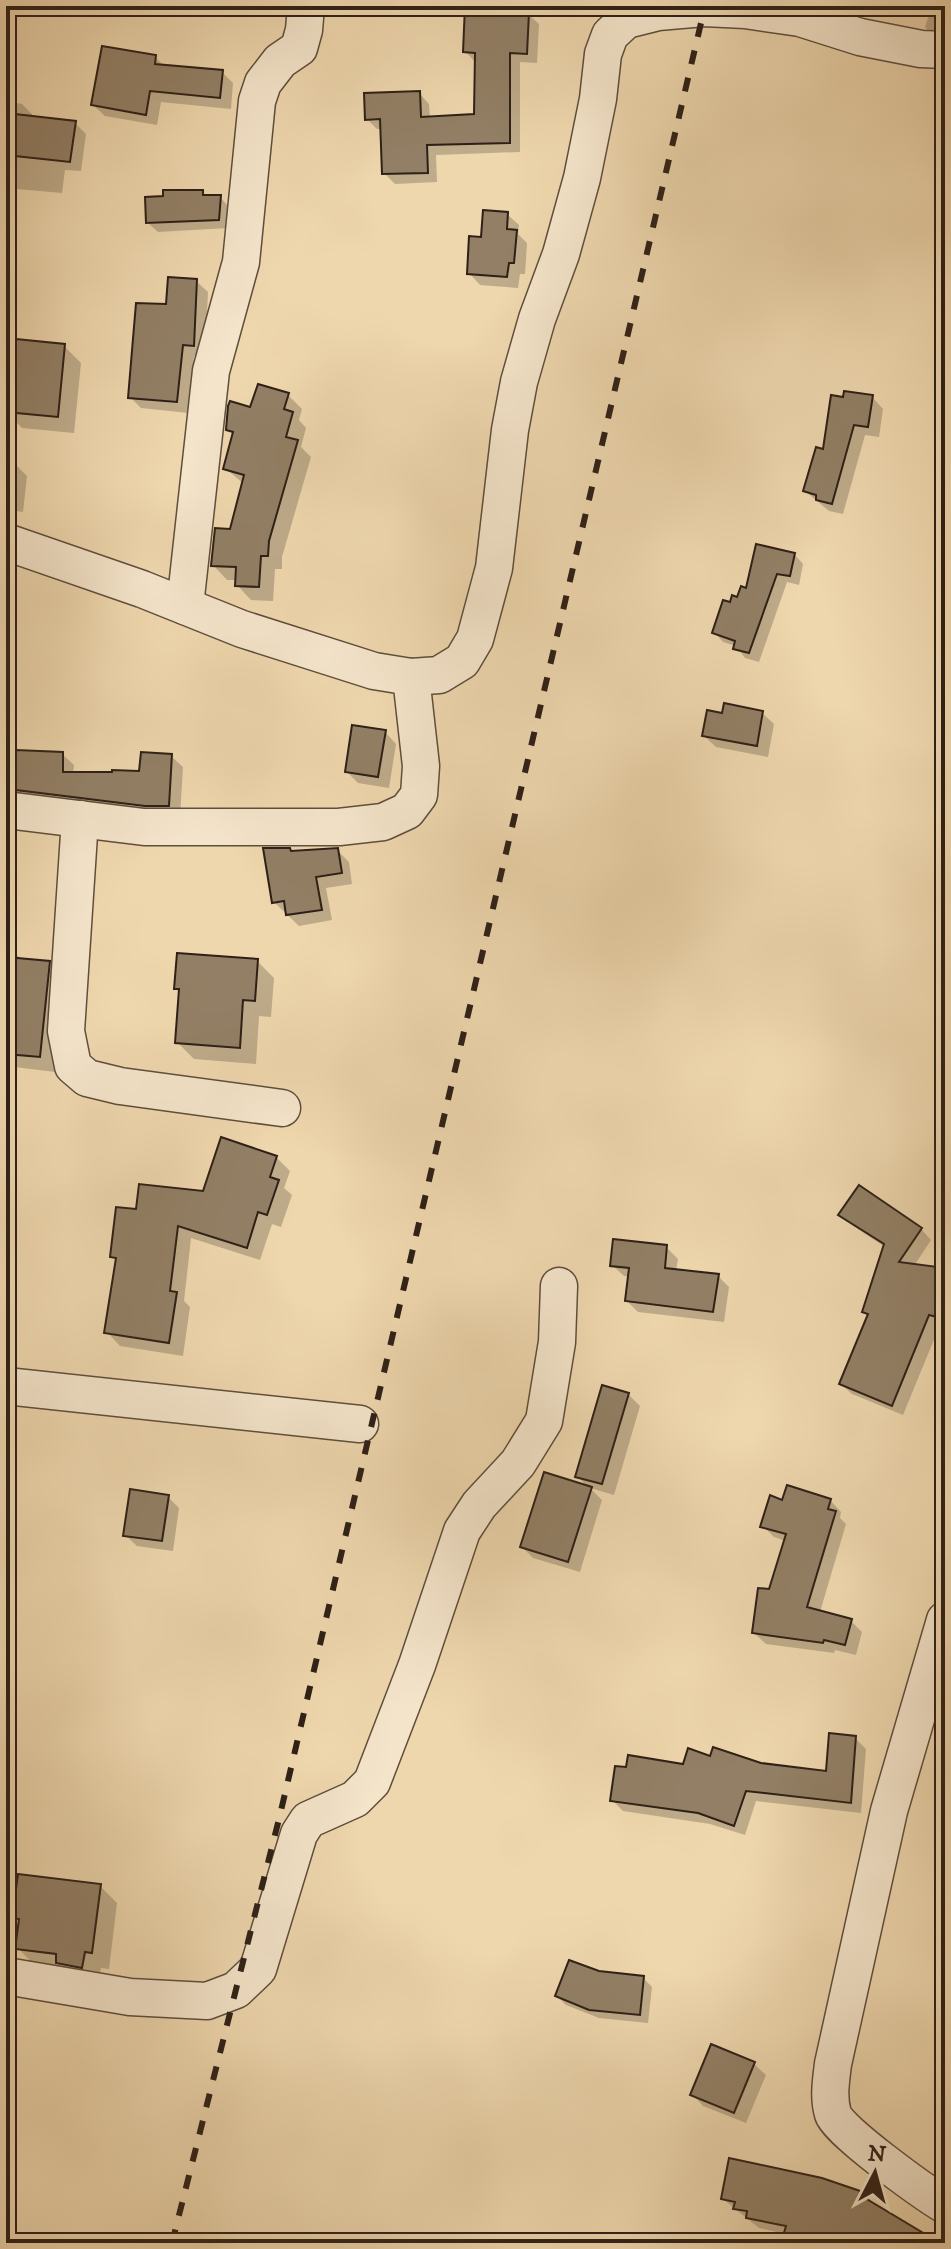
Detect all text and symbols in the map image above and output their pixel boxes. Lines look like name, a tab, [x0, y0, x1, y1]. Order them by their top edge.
north arrow	[835, 2133, 915, 2213]
text: N	[867, 2140, 887, 2169]

